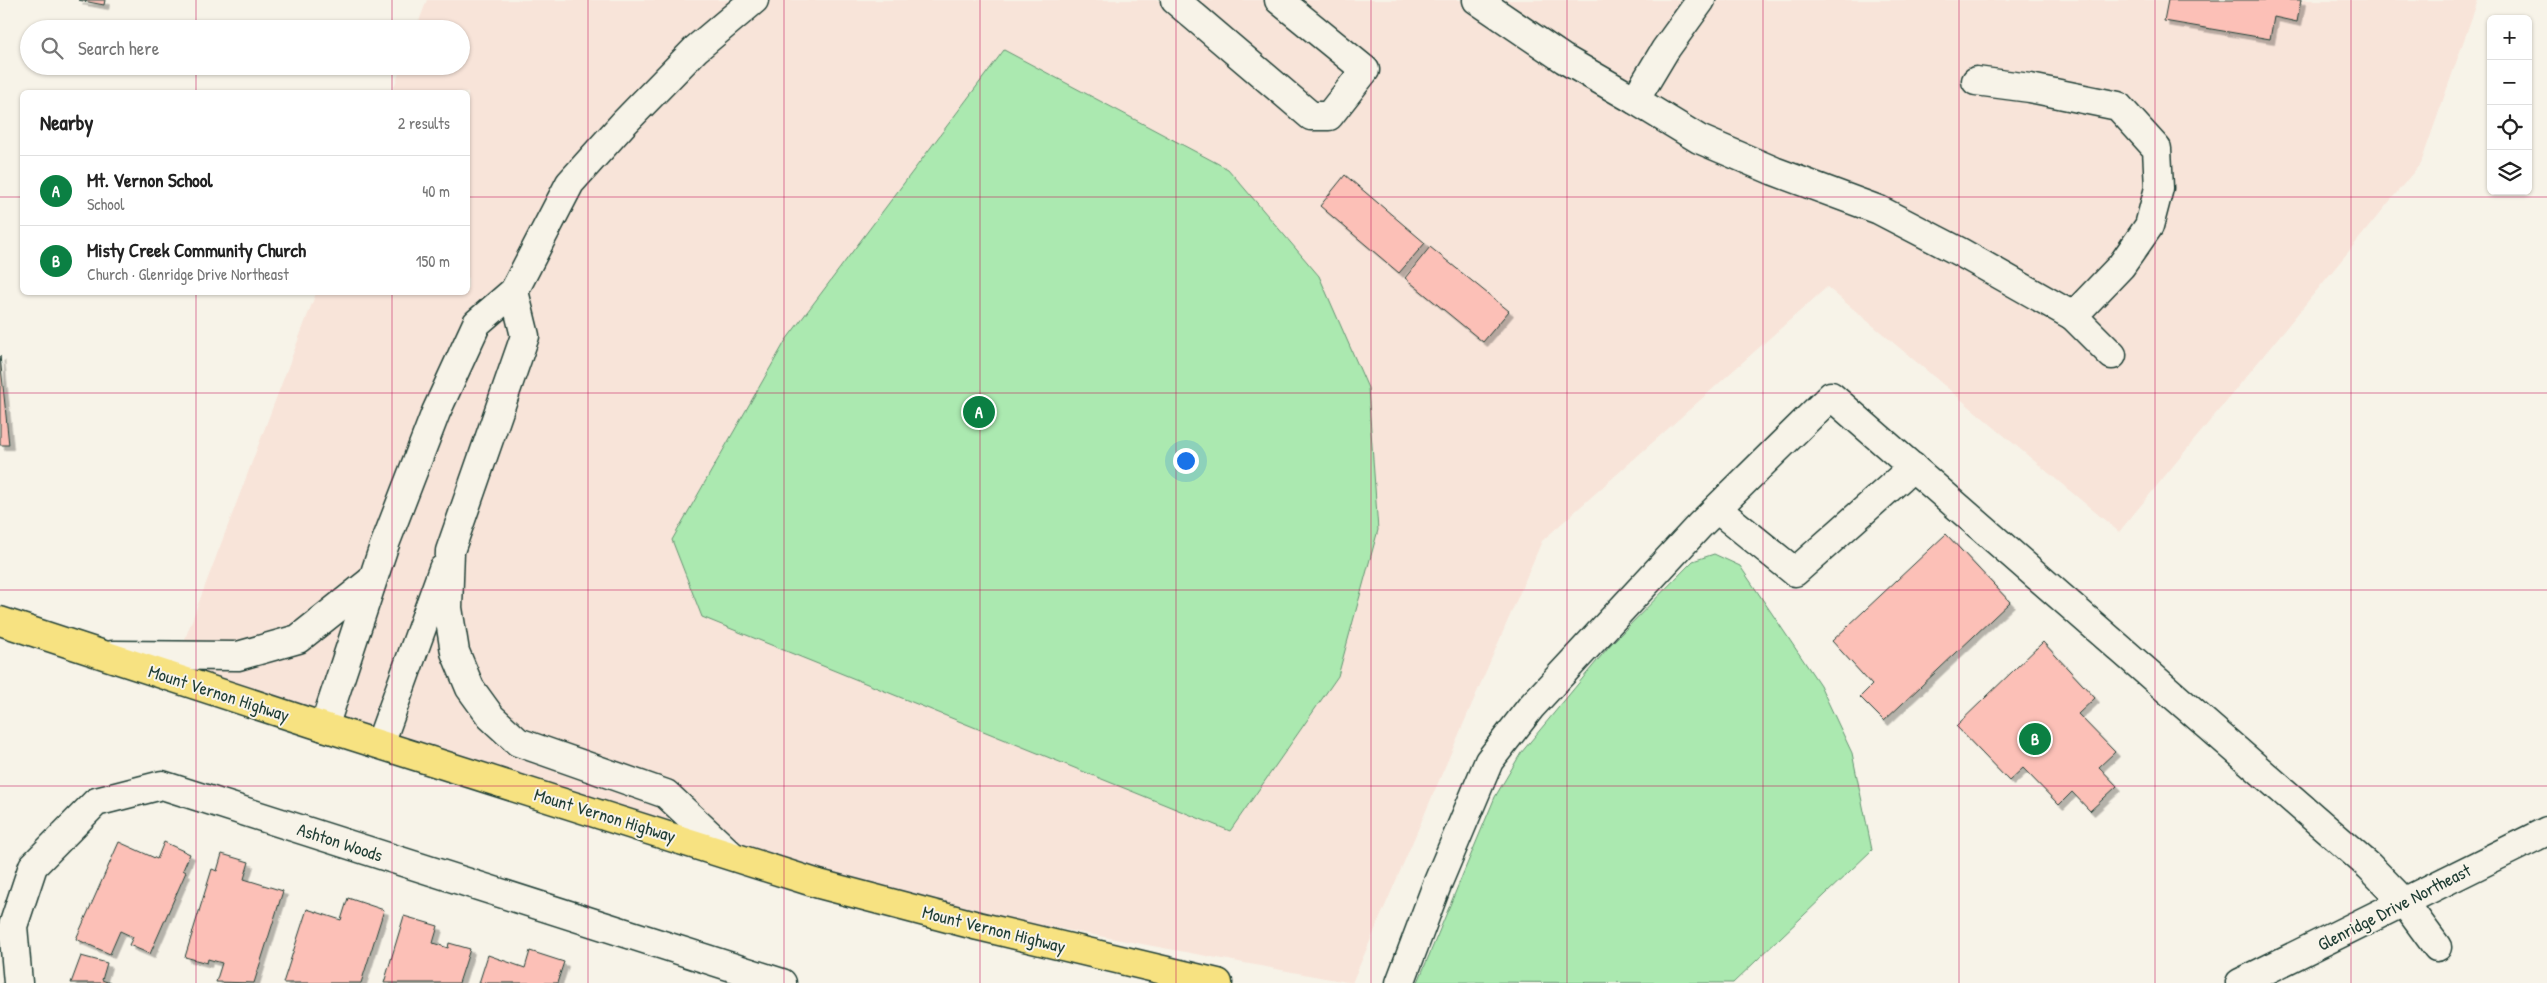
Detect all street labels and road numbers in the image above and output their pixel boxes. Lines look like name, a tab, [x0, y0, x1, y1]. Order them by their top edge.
street label: Mount Vernon Highway	[145, 658, 293, 728]
street label: Mount Vernon Highway	[531, 782, 679, 848]
street label: Ashton Woods	[294, 816, 386, 868]
street label: Glenridge Drive Northeast	[2313, 857, 2476, 956]
street label: Mount Vernon Highway	[920, 899, 1068, 959]

